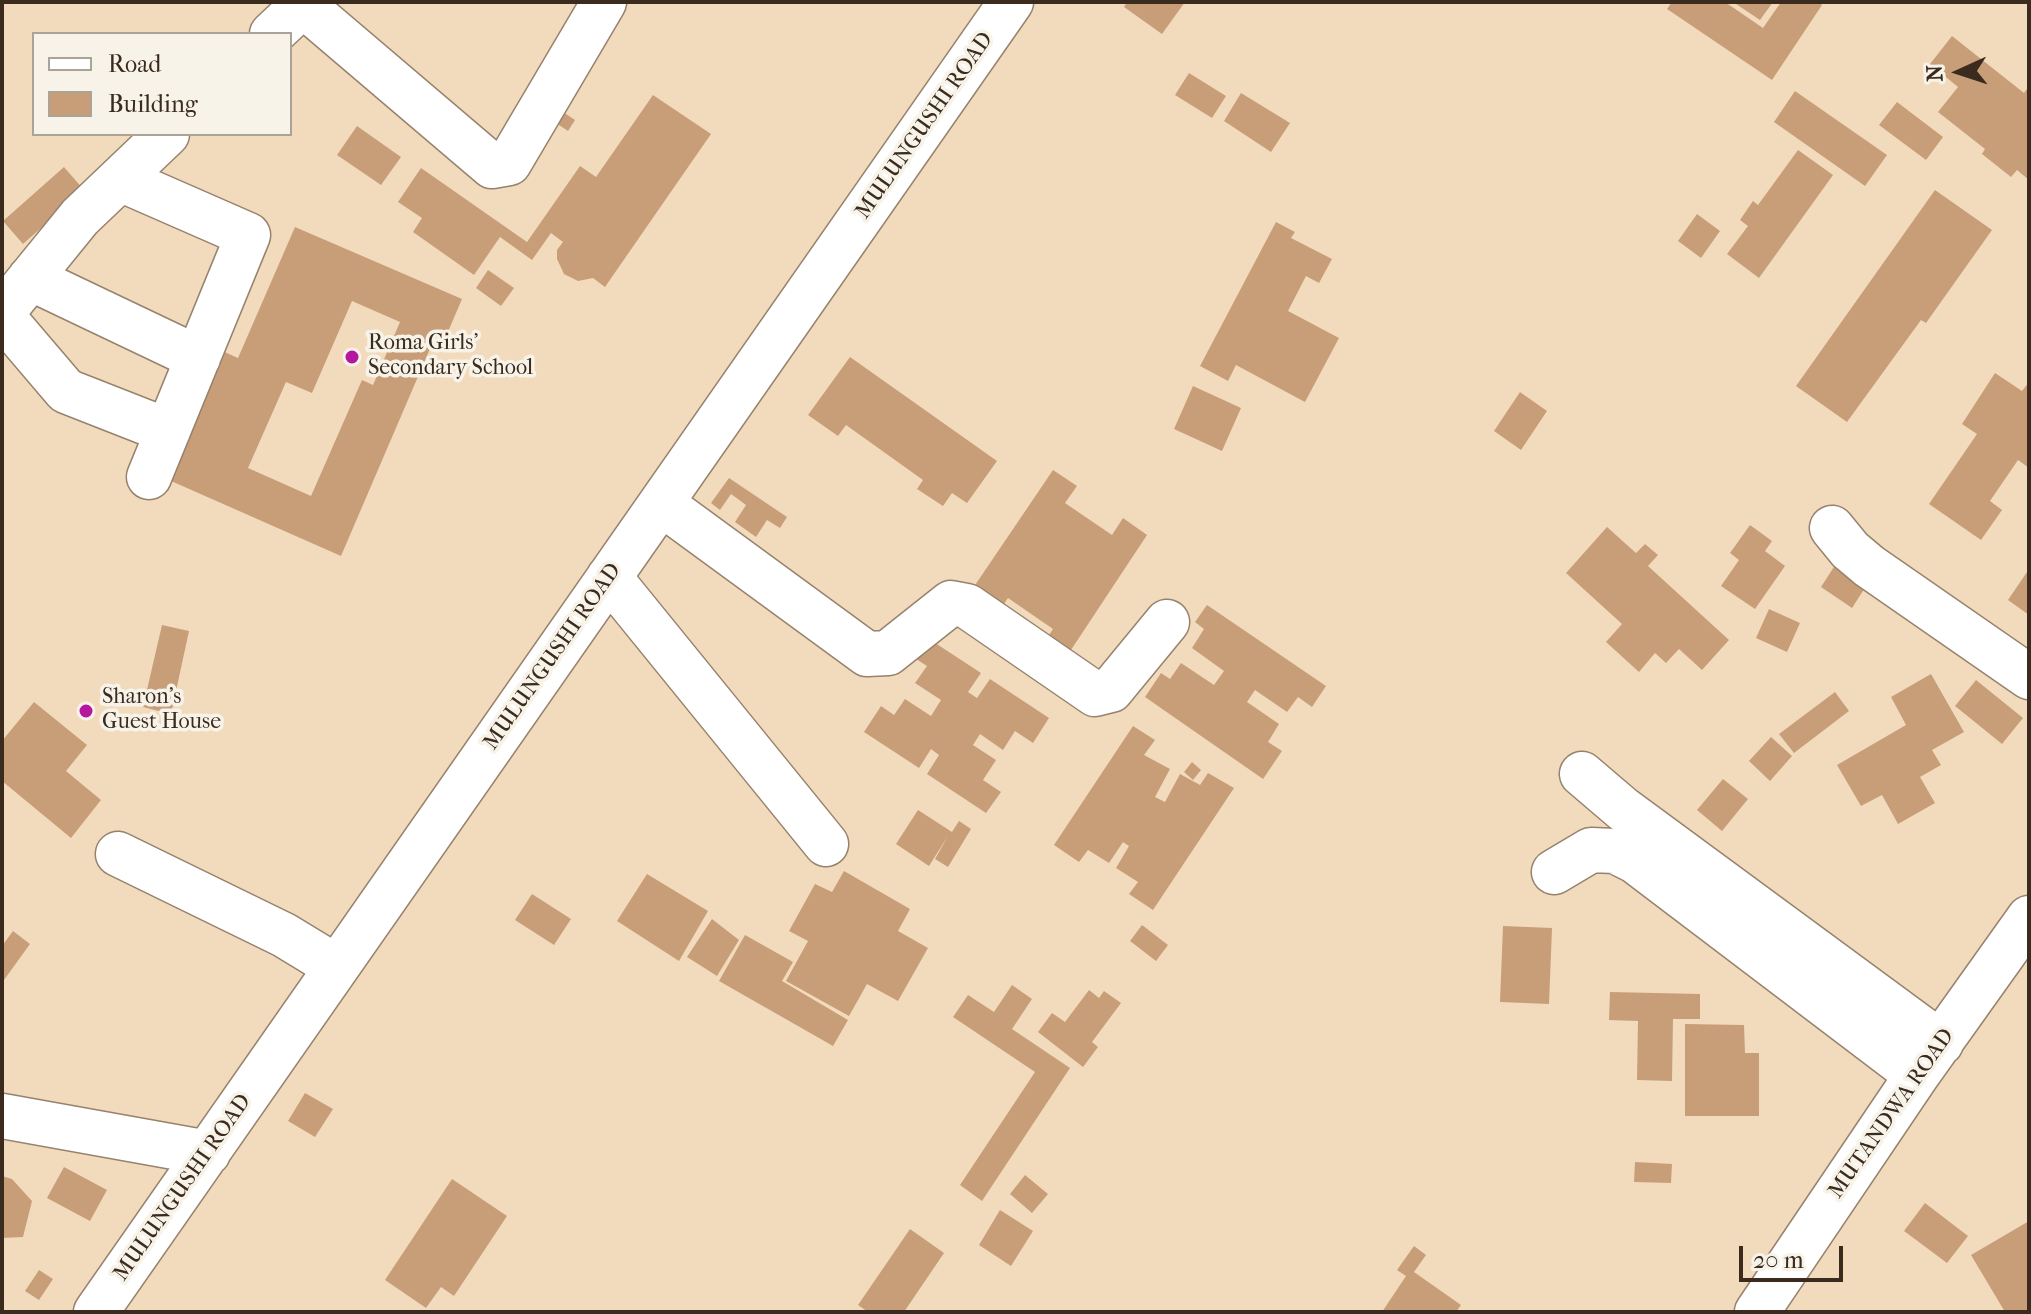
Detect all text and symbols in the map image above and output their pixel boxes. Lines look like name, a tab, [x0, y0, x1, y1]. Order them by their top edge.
street label: MULUNGUSHI ROAD	[851, 28, 999, 224]
legend	[32, 32, 292, 136]
north arrow	[1919, 32, 1999, 112]
text: Road	[108, 50, 161, 78]
text: N	[1922, 64, 1948, 82]
text: Building	[108, 90, 198, 118]
place label: Roma Girls' Secondary School	[368, 331, 533, 382]
marker: Roma Girls' Secondary School	[343, 348, 361, 366]
street label: MULUNGUSHI ROAD	[479, 559, 627, 755]
place label: Sharon's Guest House	[102, 685, 221, 736]
marker: Sharon's Guest House	[77, 702, 95, 720]
street label: MUTANDWA ROAD	[1824, 1024, 1960, 1204]
street label: MULUNGUSHI ROAD	[109, 1090, 257, 1286]
scale bar	[1743, 1230, 1847, 1280]
text: 20 m	[1753, 1246, 1804, 1274]

